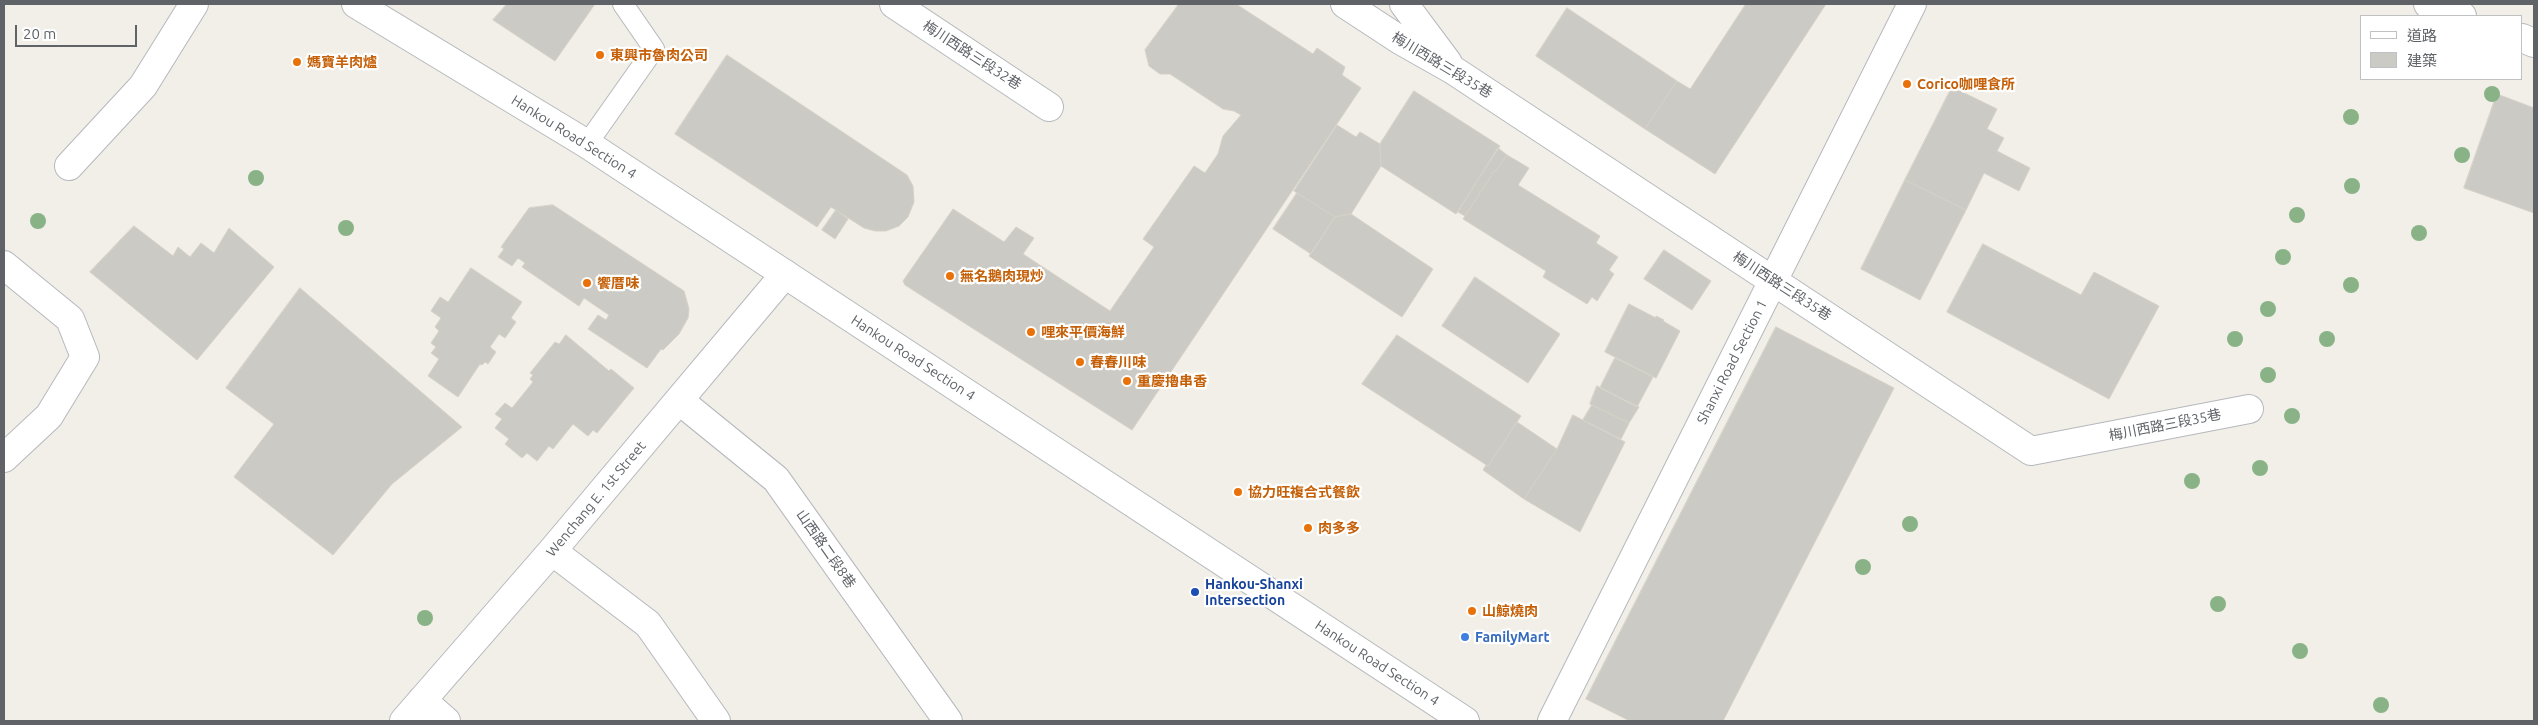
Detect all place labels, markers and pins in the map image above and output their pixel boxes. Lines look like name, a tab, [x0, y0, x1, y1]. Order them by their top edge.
place label: 東興市魯肉公司	[610, 47, 708, 63]
marker: 東興市魯肉公司	[594, 49, 606, 61]
place label: 媽寶羊肉爐	[307, 54, 377, 70]
marker: 媽寶羊肉爐	[291, 56, 303, 68]
place label: Corico咖哩食所	[1917, 76, 2015, 92]
marker: Corico咖哩食所	[1901, 78, 1913, 90]
place label: 無名鵝肉現炒	[960, 268, 1044, 284]
marker: 無名鵝肉現炒	[944, 270, 956, 282]
place label: 饗厝味	[597, 275, 639, 291]
marker: 饗厝味	[581, 277, 593, 289]
place label: 哩來平價海鮮	[1041, 324, 1125, 340]
marker: 哩來平價海鮮	[1025, 326, 1037, 338]
place label: 春春川味	[1090, 354, 1146, 370]
marker: 春春川味	[1074, 356, 1086, 368]
place label: 重慶擼串香	[1137, 373, 1207, 389]
marker: 重慶擼串香	[1121, 375, 1133, 387]
place label: 協力旺複合式餐飲	[1248, 484, 1360, 500]
marker: 協力旺複合式餐飲	[1232, 486, 1244, 498]
place label: 肉多多	[1318, 520, 1360, 536]
marker: 肉多多	[1302, 522, 1314, 534]
place label: Hankou-Shanxi Intersection	[1205, 576, 1303, 608]
marker: Hankou-Shanxi Intersection	[1189, 586, 1201, 598]
place label: 山鯨燒肉	[1482, 603, 1538, 619]
marker: 山鯨燒肉	[1466, 605, 1478, 617]
place label: FamilyMart	[1475, 629, 1549, 645]
marker: FamilyMart	[1459, 631, 1471, 643]

